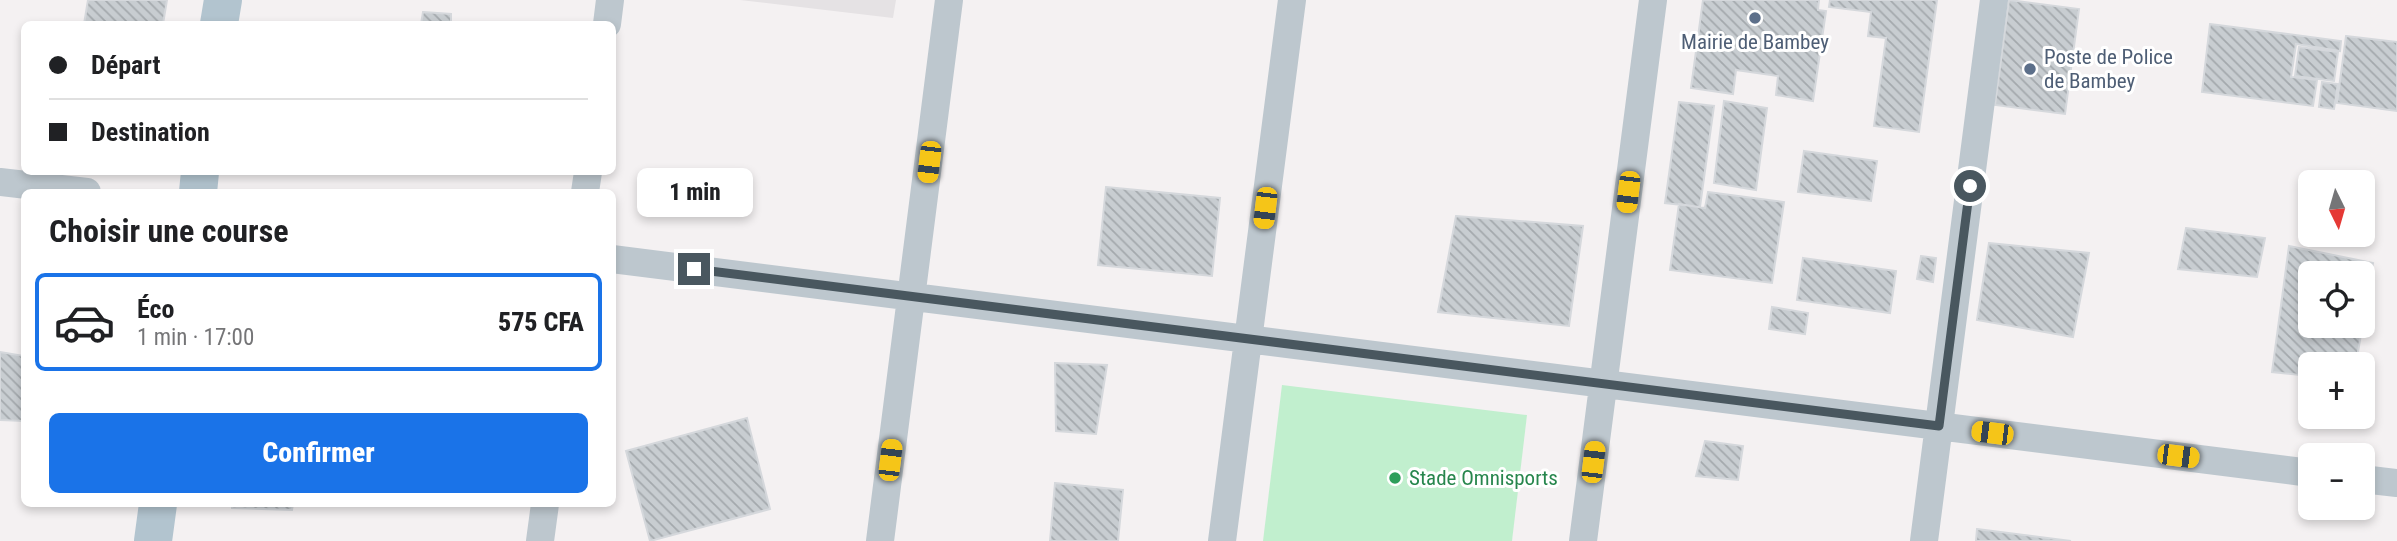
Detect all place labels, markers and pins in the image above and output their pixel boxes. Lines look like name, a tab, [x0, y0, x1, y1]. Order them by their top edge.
marker: Mairie de Bambey	[1747, 10, 1763, 26]
place label: Mairie de Bambey	[1681, 30, 1829, 54]
place label: Poste de Police de Bambey	[2044, 45, 2173, 93]
marker: Poste de Police de Bambey	[2022, 61, 2038, 77]
place label: Stade Omnisports	[1409, 466, 1558, 490]
marker: Stade Omnisports	[1387, 470, 1403, 486]

